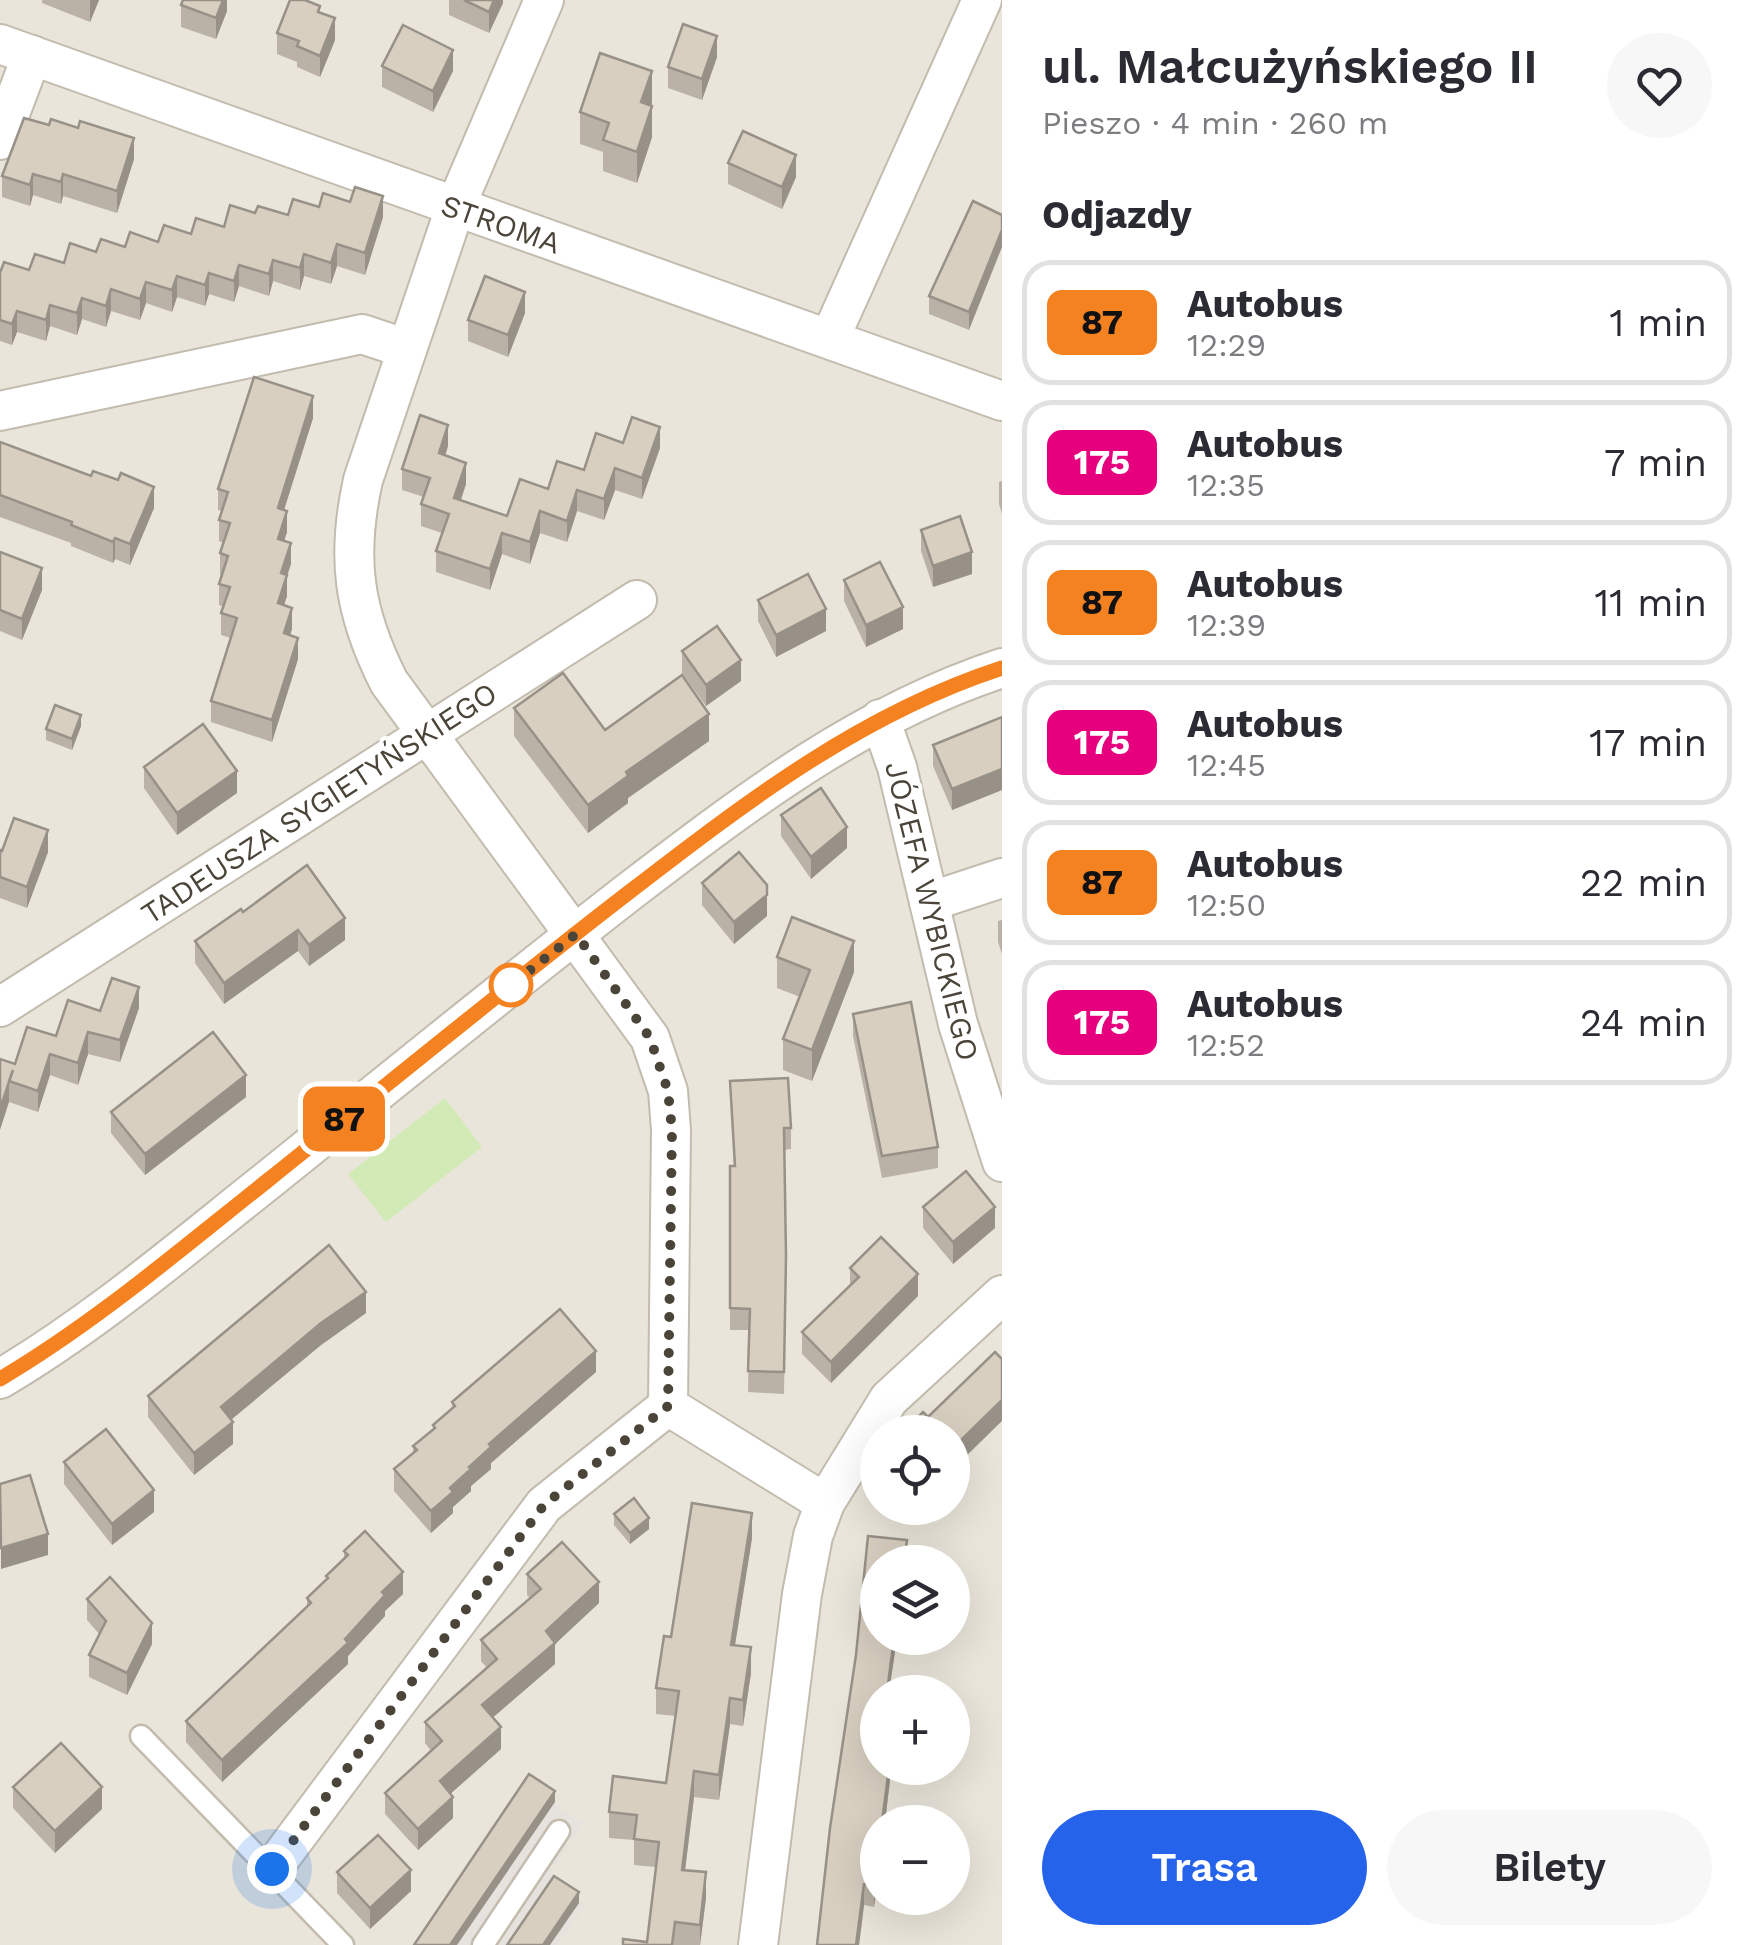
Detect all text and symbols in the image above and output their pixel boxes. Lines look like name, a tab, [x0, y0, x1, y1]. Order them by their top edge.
button: heart	[1607, 33, 1712, 138]
text: ul. Małcużyńskiego II	[1042, 38, 1538, 95]
text: Pieszo · 4 min · 260 m	[1042, 104, 1388, 142]
street label: STROMA	[437, 187, 566, 261]
text: Odjazdy	[1042, 193, 1192, 237]
text: Autobus	[1187, 282, 1343, 326]
text: 87	[1081, 301, 1123, 343]
text: 1 min	[1609, 301, 1707, 345]
text: 12:29	[1187, 326, 1266, 364]
text: Autobus	[1187, 422, 1343, 466]
text: 175	[1074, 441, 1130, 483]
text: 7 min	[1604, 441, 1707, 485]
text: 12:35	[1187, 466, 1265, 504]
text: Autobus	[1187, 562, 1343, 606]
text: 87	[1081, 581, 1123, 623]
text: 11 min	[1595, 581, 1707, 625]
text: 12:39	[1187, 606, 1266, 644]
street label: TADEUSZA SYGIETYŃSKIEGO	[135, 675, 503, 931]
text: Autobus	[1187, 702, 1343, 746]
text: 175	[1074, 721, 1130, 763]
text: 17 min	[1589, 721, 1707, 765]
text: 12:45	[1187, 746, 1266, 784]
street label: JÓZEFA WYBICKIEGO	[878, 758, 986, 1064]
text: Autobus	[1187, 842, 1343, 886]
text: 87	[1081, 861, 1123, 903]
text: 22 min	[1580, 861, 1707, 905]
text: 12:50	[1187, 886, 1266, 924]
unlabelled marker	[490, 964, 532, 1006]
text: Autobus	[1187, 982, 1343, 1026]
text: 175	[1074, 1001, 1130, 1043]
text: 24 min	[1580, 1001, 1707, 1045]
text: 12:52	[1187, 1026, 1265, 1064]
line badge: 87	[299, 1086, 389, 1152]
text: 87	[323, 1098, 365, 1140]
map controls	[860, 1415, 970, 1915]
button: locate	[860, 1415, 970, 1525]
button: layers	[860, 1545, 970, 1655]
button: +	[860, 1675, 970, 1785]
button: −	[860, 1805, 970, 1915]
button: Trasa	[1042, 1810, 1367, 1925]
button: Bilety	[1387, 1810, 1712, 1925]
your location	[247, 1844, 297, 1894]

